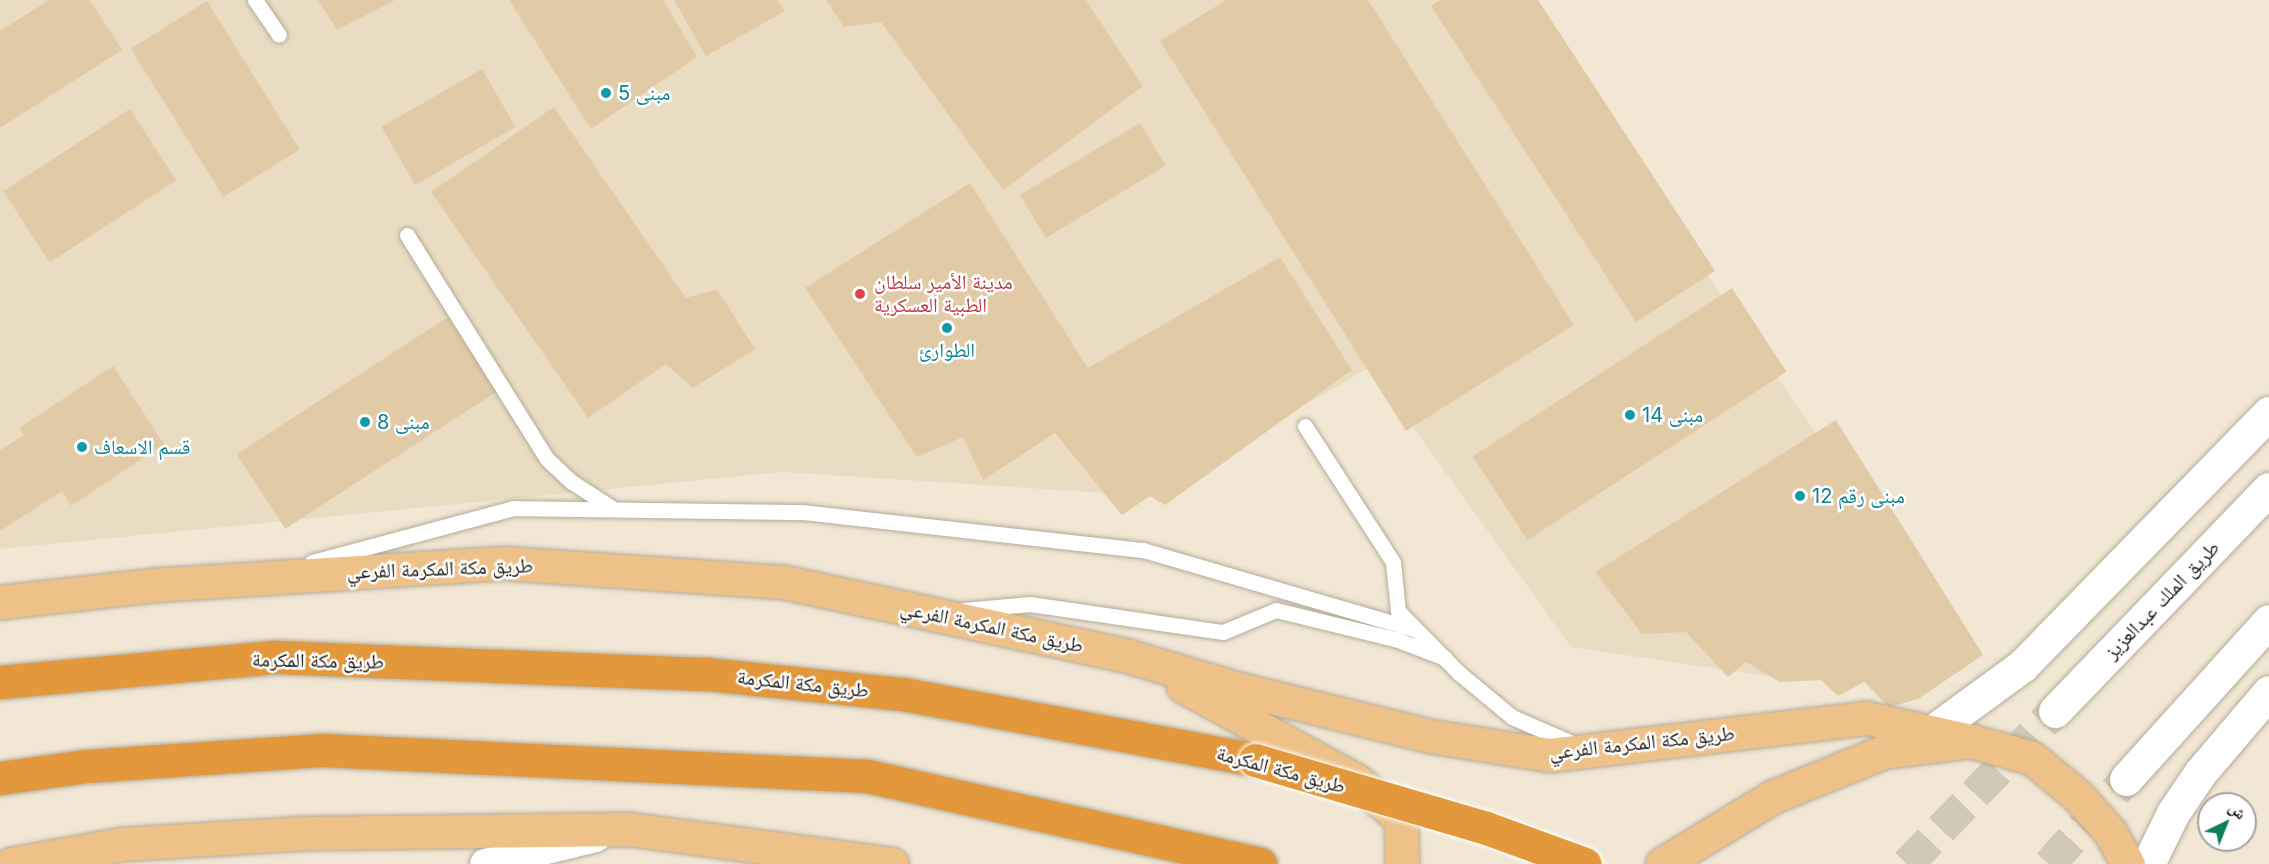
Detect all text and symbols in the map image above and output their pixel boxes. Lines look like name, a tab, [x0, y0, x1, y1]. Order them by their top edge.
place label: مبنى 5	[618, 81, 670, 105]
marker: مبنى 5	[599, 86, 613, 100]
place label: مدينة الأمير سلطان الطبية العسكرية	[874, 270, 1013, 317]
marker: مدينة الأمير سلطان الطبية العسكرية	[851, 285, 869, 303]
marker: الطوارئ	[940, 321, 954, 335]
place label: الطوارئ	[919, 338, 975, 362]
place label: مبنى 14	[1642, 403, 1703, 427]
marker: مبنى 14	[1623, 408, 1637, 422]
place label: مبنى 8	[377, 410, 430, 434]
marker: مبنى 8	[358, 415, 372, 429]
place label: قسم الاسعاف	[94, 435, 190, 459]
marker: قسم الاسعاف	[75, 440, 89, 454]
place label: مبنى رقم 12	[1812, 484, 1905, 508]
marker: مبنى رقم 12	[1793, 489, 1807, 503]
street label: طريق الملك عبدالعزيز	[2100, 536, 2224, 664]
street label: طريق مكة المكرمة الفرعي	[346, 554, 534, 584]
street label: طريق مكة المكرمة الفرعي	[898, 596, 1086, 658]
street label: طريق مكة المكرمة	[252, 648, 384, 674]
street label: طريق مكة المكرمة	[736, 665, 870, 703]
street label: طريق مكة المكرمة الفرعي	[1548, 721, 1736, 765]
street label: طريق مكة المكرمة	[1214, 741, 1348, 799]
north arrow	[2197, 792, 2257, 852]
text: ش	[2225, 797, 2251, 823]

